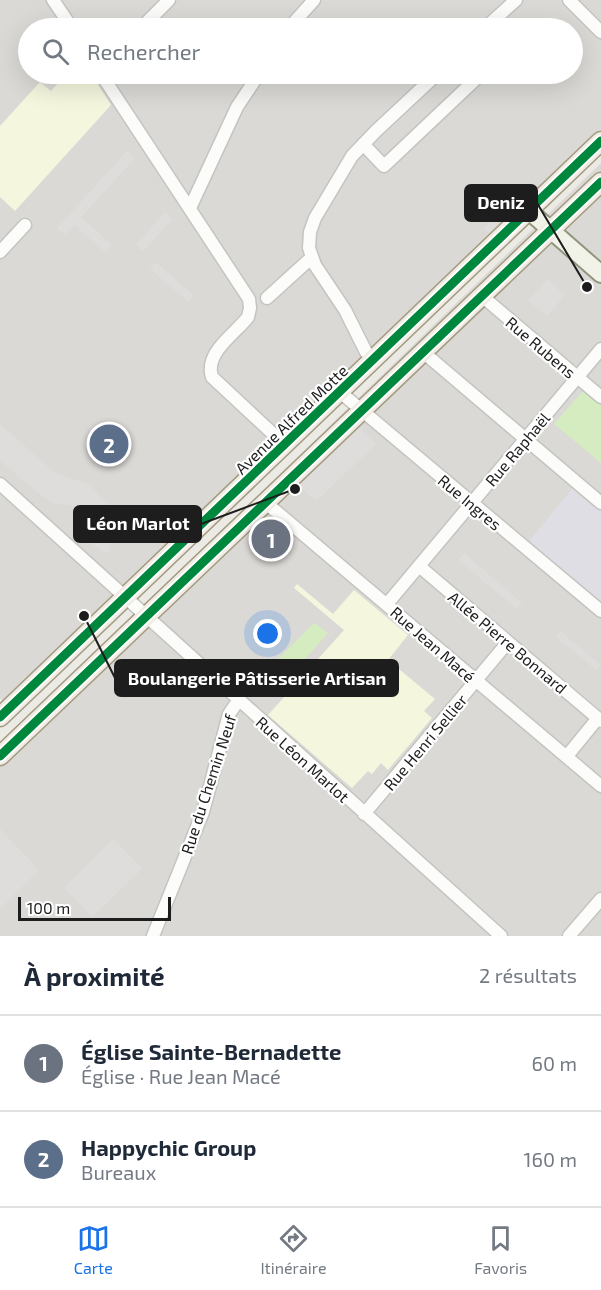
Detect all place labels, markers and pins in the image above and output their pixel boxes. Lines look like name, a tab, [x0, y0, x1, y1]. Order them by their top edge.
callout: Deniz	[465, 185, 537, 221]
pin: 2	[90, 422, 128, 466]
callout: Léon Marlot	[74, 506, 201, 542]
pin: 1	[252, 516, 290, 562]
callout: Boulangerie Pâtisserie Artisan	[115, 660, 398, 696]

